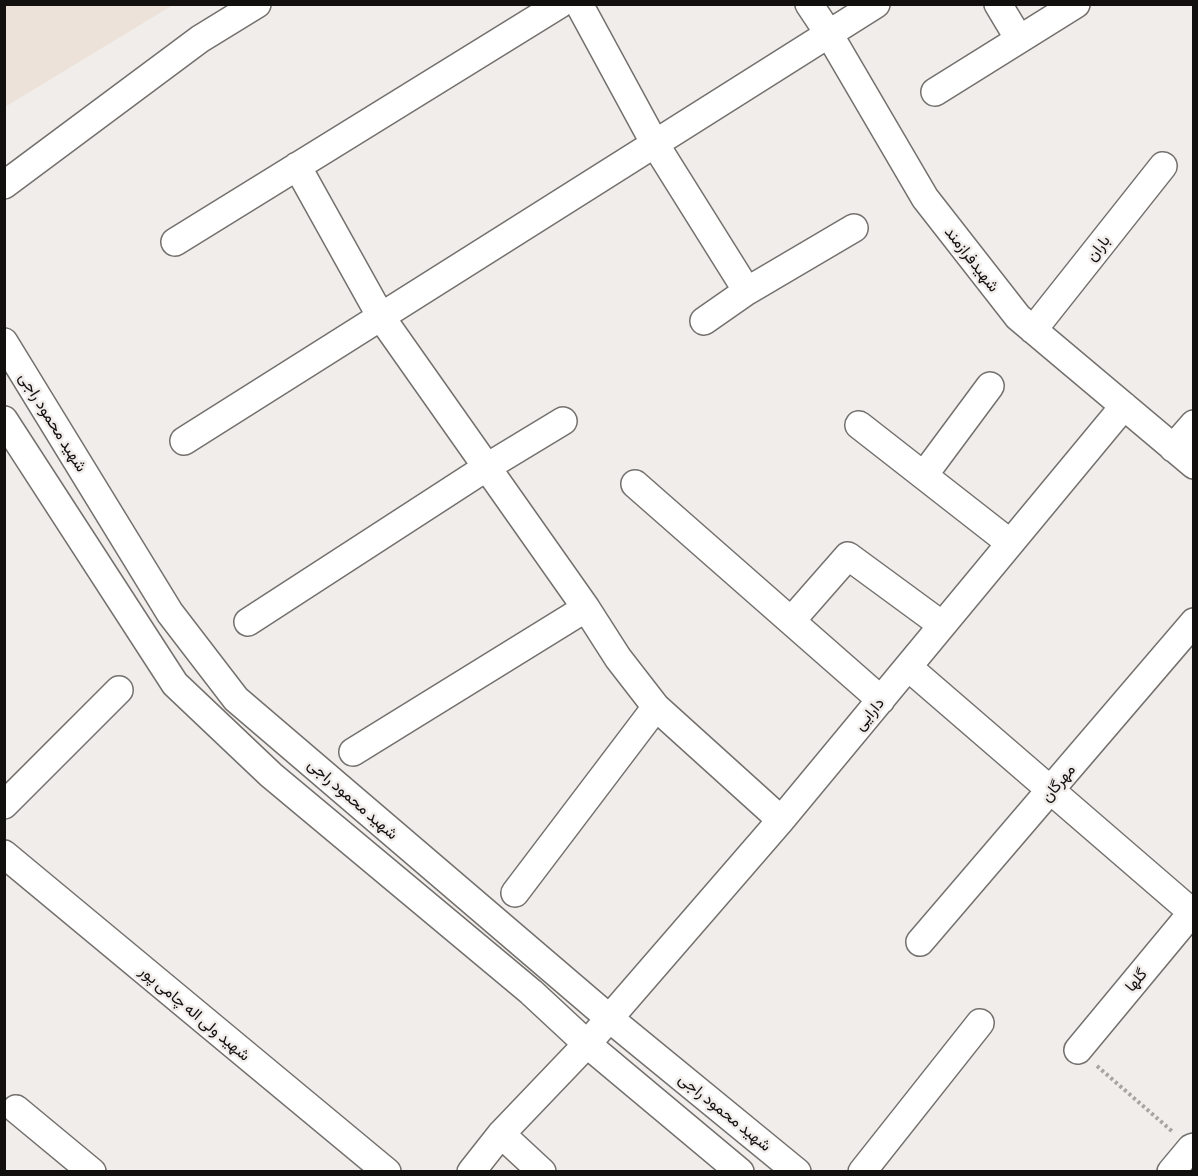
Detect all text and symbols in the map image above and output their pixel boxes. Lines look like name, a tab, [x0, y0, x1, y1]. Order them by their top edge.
street label: شهیدفرازمند	[941, 222, 1003, 296]
street label: باران	[1082, 231, 1114, 265]
street label: شهید محمود راجی	[15, 369, 91, 475]
street label: دارایی	[850, 694, 888, 734]
street label: شهید محمود راجی	[304, 754, 402, 844]
street label: مهرگان	[1037, 760, 1079, 806]
street label: شهید ولی اله چامی پور	[136, 961, 254, 1065]
street label: گلها	[1121, 965, 1151, 995]
street label: شهید محمود راجی	[675, 1069, 775, 1155]

